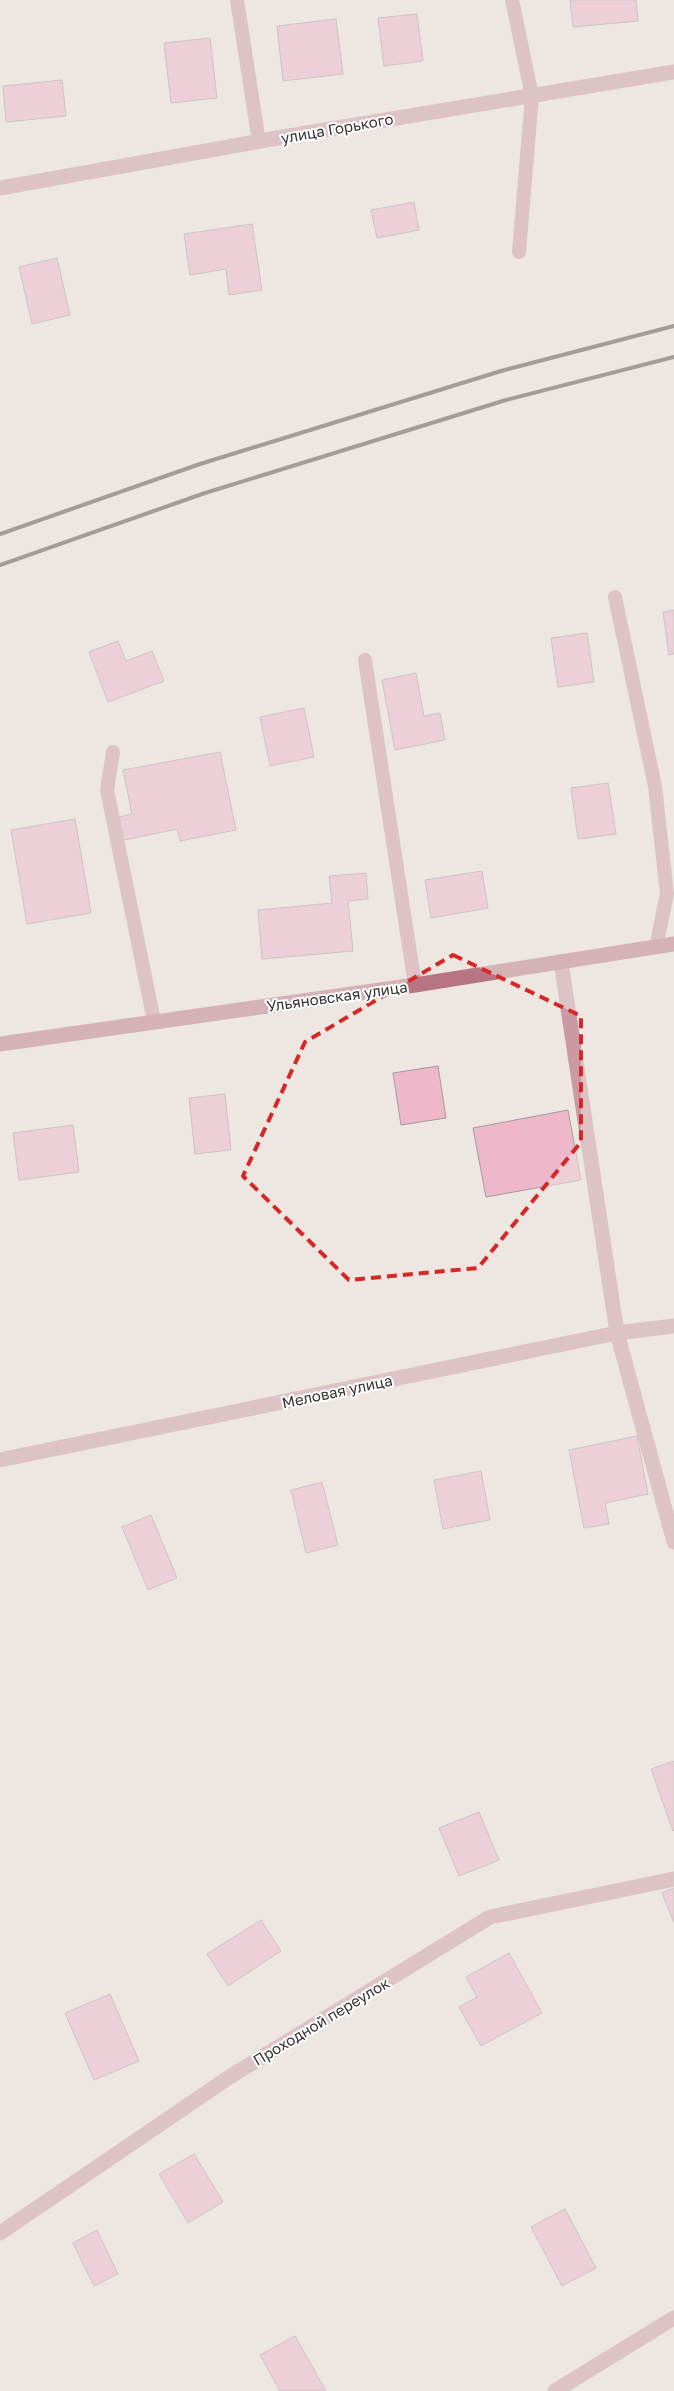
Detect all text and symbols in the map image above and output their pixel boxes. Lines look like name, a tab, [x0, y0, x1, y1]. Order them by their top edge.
street label: улица Горького	[279, 109, 395, 147]
street label: Ульяновская улица	[265, 977, 409, 1015]
street label: Меловая улица	[280, 1371, 394, 1411]
street label: Проходной переулок	[250, 1973, 393, 2069]

